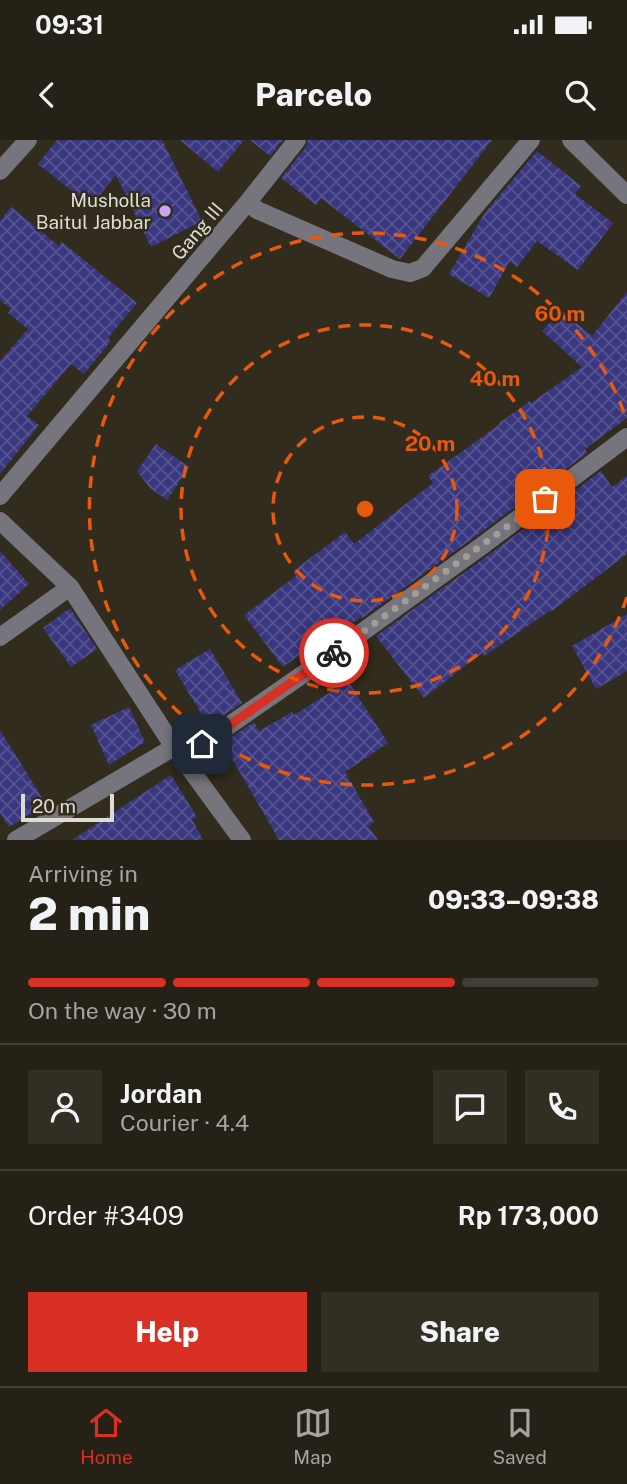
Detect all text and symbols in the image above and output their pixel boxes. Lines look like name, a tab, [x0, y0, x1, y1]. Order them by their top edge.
text: 09:31	[35, 9, 104, 40]
icon: back	[28, 76, 66, 114]
text: Parcelo	[255, 76, 372, 113]
icon: search	[561, 76, 599, 114]
place label: Musholla Baitul Jabbar	[36, 189, 151, 233]
street label: Gang III	[167, 198, 227, 264]
marker: Musholla Baitul Jabbar	[157, 203, 173, 219]
text: 60 m	[535, 301, 585, 326]
text: 40 m	[470, 366, 520, 391]
text: 20 m	[405, 431, 455, 456]
pin	[515, 469, 575, 529]
icon: bag	[526, 480, 564, 518]
centre of rings	[353, 497, 377, 521]
courier	[299, 618, 369, 688]
icon: bike	[315, 634, 353, 672]
pin	[172, 714, 232, 774]
icon: home	[183, 725, 221, 763]
scale bar	[21, 791, 114, 823]
text: 20 m	[32, 795, 76, 817]
text: Arriving in	[28, 860, 138, 887]
text: 09:33–09:38	[428, 884, 599, 915]
text: 2 min	[28, 886, 150, 940]
text: On the way · 30 m	[28, 997, 217, 1024]
button: person	[28, 1070, 102, 1144]
button: chat	[433, 1070, 507, 1144]
button: phone	[525, 1070, 599, 1144]
text: Jordan	[120, 1078, 202, 1109]
text: Courier · 4.4	[120, 1109, 249, 1136]
text: Order #3409	[28, 1200, 184, 1231]
text: Rp 173,000	[458, 1200, 599, 1231]
button: Help	[28, 1292, 307, 1372]
button: Share	[321, 1292, 599, 1372]
tab: Home	[80, 1404, 133, 1468]
tab: Map	[293, 1404, 332, 1468]
tab: Saved	[492, 1404, 547, 1468]

